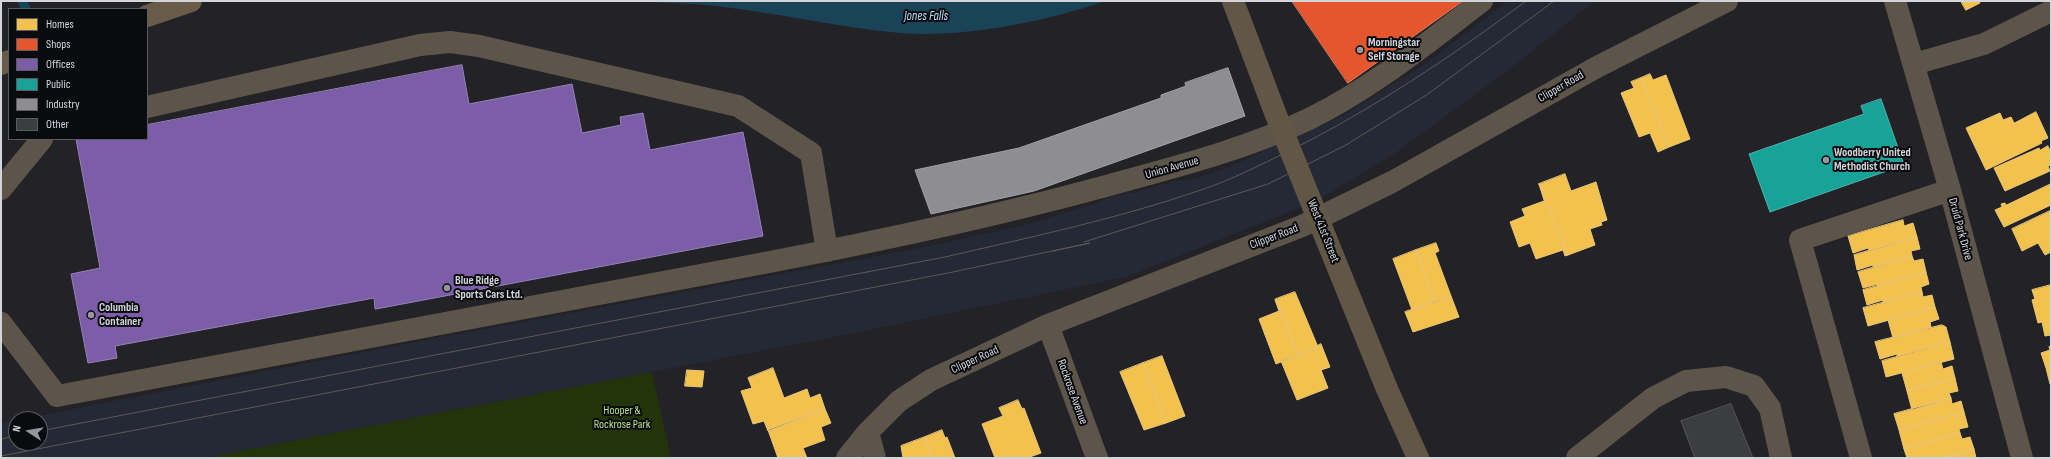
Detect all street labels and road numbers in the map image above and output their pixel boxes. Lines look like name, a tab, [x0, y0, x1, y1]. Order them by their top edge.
street label: Clipper Road	[1535, 68, 1587, 106]
street label: Union Avenue	[1144, 154, 1200, 182]
street label: Druid Park Drive	[1945, 196, 1975, 262]
street label: West 41st Street	[1304, 197, 1342, 265]
street label: Clipper Road	[1248, 221, 1300, 253]
street label: Clipper Road	[949, 343, 1001, 377]
street label: Rockrose Avenue	[1054, 357, 1090, 427]

